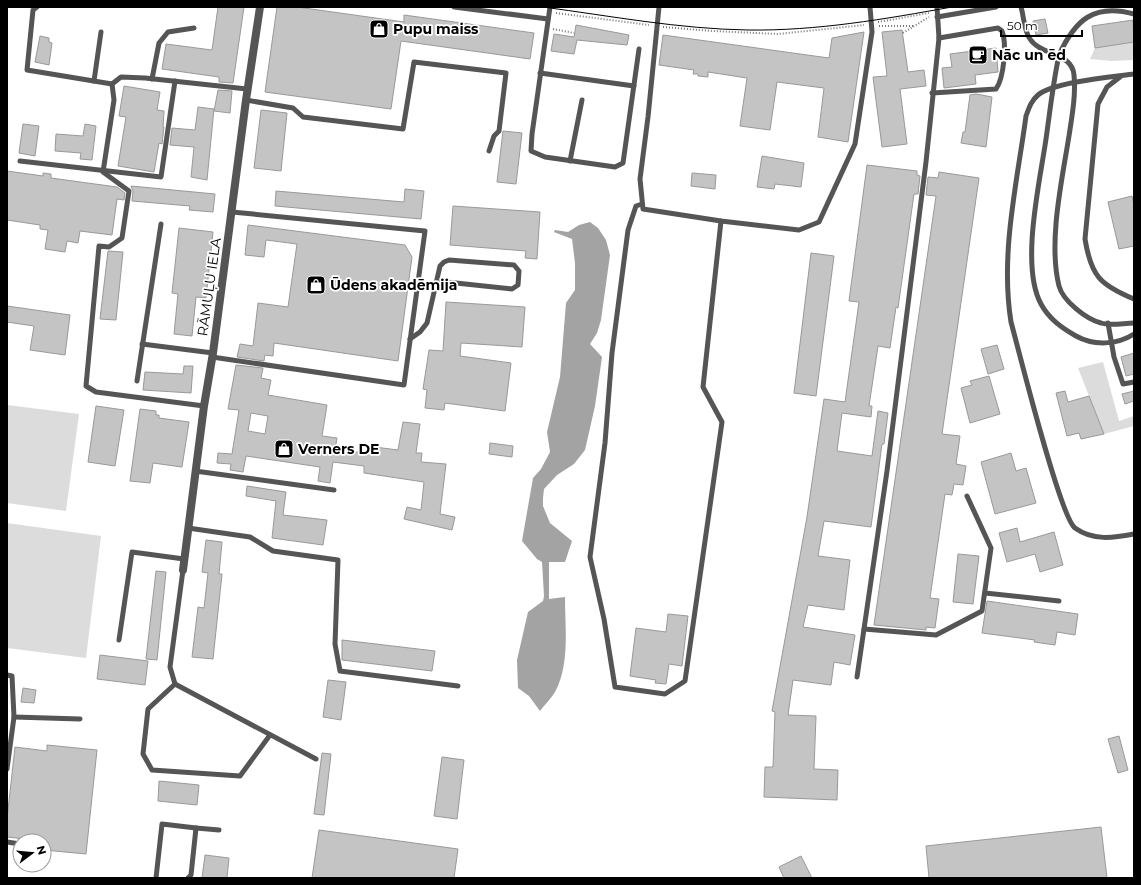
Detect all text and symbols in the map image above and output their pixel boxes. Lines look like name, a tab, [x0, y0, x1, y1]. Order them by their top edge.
scale bar	[1001, 12, 1082, 38]
shop icon: Pupu maiss	[368, 18, 390, 40]
text: 50 m	[1007, 18, 1038, 33]
place label: Pupu maiss	[393, 20, 479, 38]
cafe icon: Nāc un ēd	[967, 44, 989, 66]
place label: Nāc un ēd	[992, 46, 1066, 64]
street label: RĀMUĻU IELA	[193, 236, 226, 338]
shop icon: Ūdens akadēmija	[305, 274, 327, 296]
place label: Ūdens akadēmija	[330, 276, 457, 294]
shop icon: Verners DE	[273, 438, 295, 460]
place label: Verners DE	[297, 440, 379, 458]
north arrow	[12, 833, 52, 873]
text: N	[34, 844, 50, 856]

